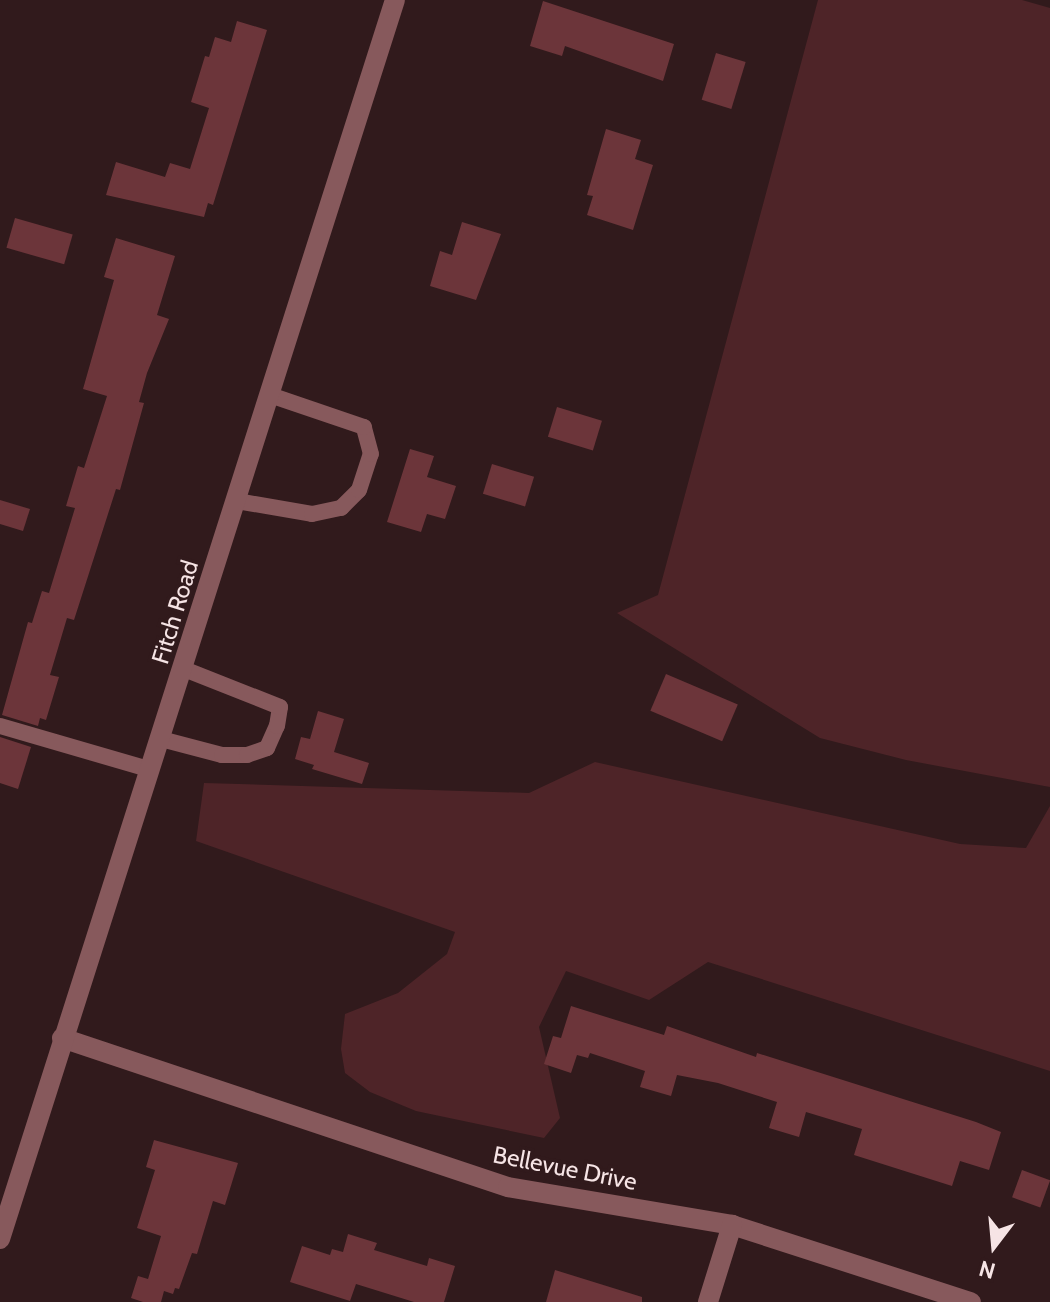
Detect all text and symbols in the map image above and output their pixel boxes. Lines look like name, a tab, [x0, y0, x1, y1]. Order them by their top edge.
street label: Fitch Road	[146, 557, 204, 667]
street label: Bellevue Drive	[491, 1140, 639, 1196]
north arrow	[954, 1206, 1034, 1286]
text: N	[976, 1254, 998, 1285]

